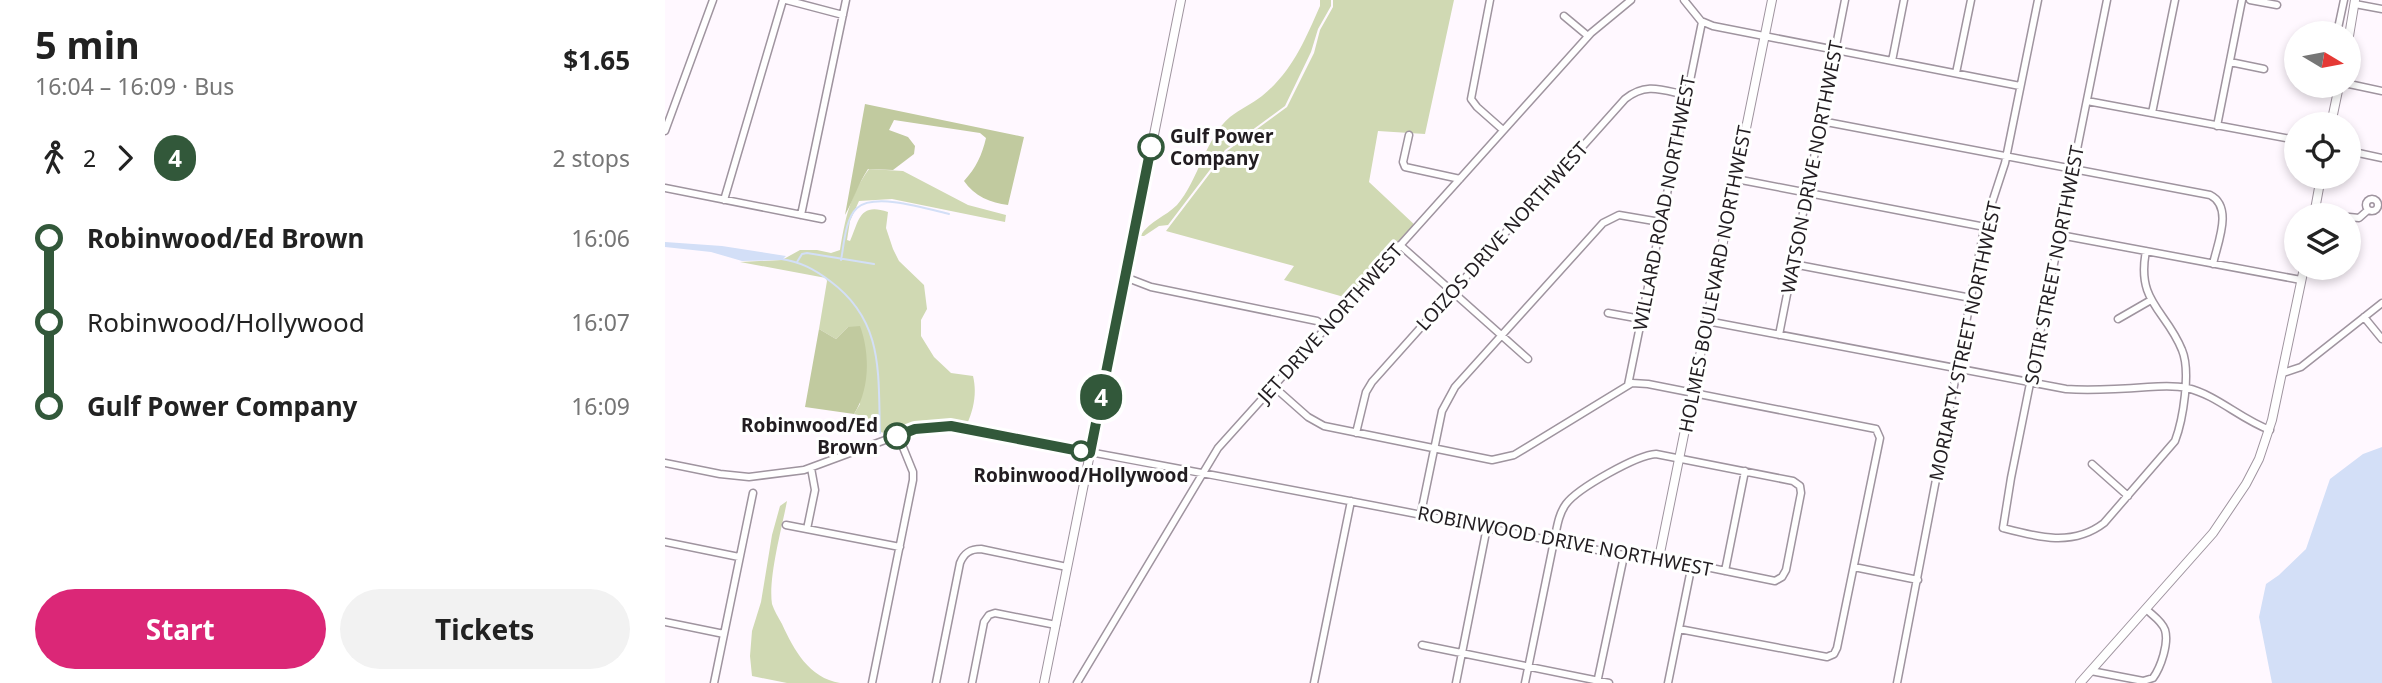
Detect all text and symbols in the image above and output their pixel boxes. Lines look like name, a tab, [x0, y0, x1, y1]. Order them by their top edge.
text: 5 min	[35, 18, 140, 70]
north arrow	[2284, 21, 2361, 98]
map controls	[2284, 21, 2361, 280]
street label: WATSON DRIVE NORTHWEST	[1775, 38, 1849, 296]
text: $1.65	[563, 42, 630, 78]
text: 16:04 – 16:09 · Bus	[35, 70, 234, 102]
street label: WILLARD ROAD NORTHWEST	[1627, 73, 1702, 333]
button: locate	[2284, 112, 2361, 189]
place label: Gulf Power Company	[1170, 123, 1274, 171]
street label: HOLMES BOULEVARD NORTHWEST	[1672, 123, 1758, 435]
marker: Gulf Power Company	[1138, 134, 1164, 160]
street label: LOIZOS DRIVE NORTHWEST	[1410, 136, 1594, 336]
icon: walk	[35, 139, 73, 177]
icon: forward	[106, 139, 144, 177]
text: 4	[168, 141, 182, 174]
text: 2	[83, 142, 96, 174]
text: 2 stops	[552, 142, 630, 174]
street label: SOTIR STREET NORTHWEST	[2018, 143, 2090, 387]
street label: MORIARTY STREET NORTHWEST	[1923, 199, 2007, 483]
button: layers	[2284, 203, 2361, 280]
text: Robinwood/Ed Brown	[87, 220, 364, 256]
text: 16:06	[571, 222, 630, 254]
street label: JET DRIVE NORTHWEST	[1250, 238, 1409, 409]
text: Robinwood/Hollywood	[87, 304, 365, 340]
text: 16:07	[571, 306, 630, 338]
line badge: 4	[1078, 374, 1124, 420]
text: 4	[1094, 380, 1108, 413]
text: Gulf Power Company	[87, 388, 357, 424]
text: 16:09	[571, 390, 630, 422]
place label: Robinwood/Ed Brown	[741, 412, 878, 460]
marker: Robinwood/Ed Brown	[884, 423, 910, 449]
marker: Robinwood/Hollywood	[1071, 441, 1091, 461]
place label: Robinwood/Hollywood	[974, 462, 1188, 488]
street label: ROBINWOOD DRIVE NORTHWEST	[1415, 500, 1715, 582]
button: Start	[35, 589, 326, 669]
button: Tickets	[340, 589, 630, 669]

